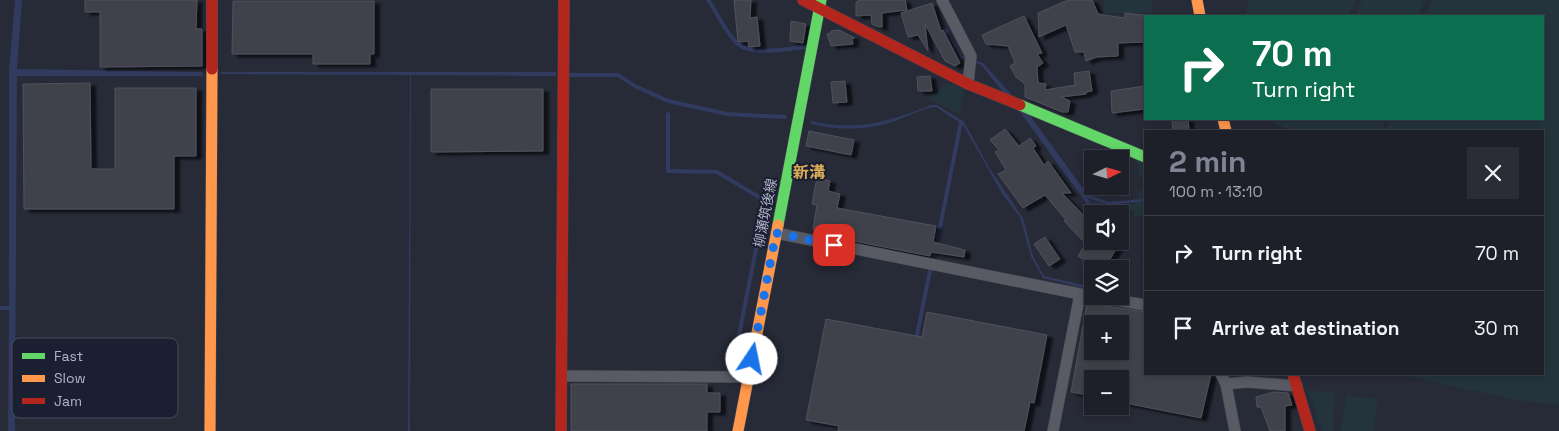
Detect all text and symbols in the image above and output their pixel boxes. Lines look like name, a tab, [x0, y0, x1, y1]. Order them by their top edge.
text: 70 m	[1252, 32, 1333, 76]
icon: right	[1169, 35, 1234, 100]
text: Turn right	[1252, 75, 1355, 103]
text: 2 min	[1169, 142, 1247, 181]
button: close	[1467, 147, 1519, 199]
north arrow	[1084, 150, 1129, 195]
map controls	[1084, 150, 1129, 415]
district label: 新溝	[793, 162, 825, 183]
street label: 柳瀬筑後線	[749, 177, 781, 249]
text: 100 m · 13:10	[1169, 181, 1263, 202]
button: sound	[1084, 205, 1129, 250]
pin	[813, 224, 855, 266]
icon: arrive	[820, 231, 848, 259]
icon: right	[1169, 239, 1197, 267]
text: Turn right	[1212, 241, 1302, 266]
text: 70 m	[1475, 241, 1519, 266]
button: layers	[1084, 260, 1129, 305]
icon: arrive	[1169, 314, 1197, 342]
button: +	[1084, 315, 1129, 360]
text: Arrive at destination	[1212, 316, 1400, 341]
text: 30 m	[1474, 316, 1519, 341]
position arrow	[725, 332, 777, 384]
legend	[12, 338, 178, 418]
text: Fast	[54, 347, 83, 365]
text: Slow	[54, 369, 86, 387]
button: −	[1084, 370, 1129, 415]
text: Jam	[54, 392, 82, 410]

